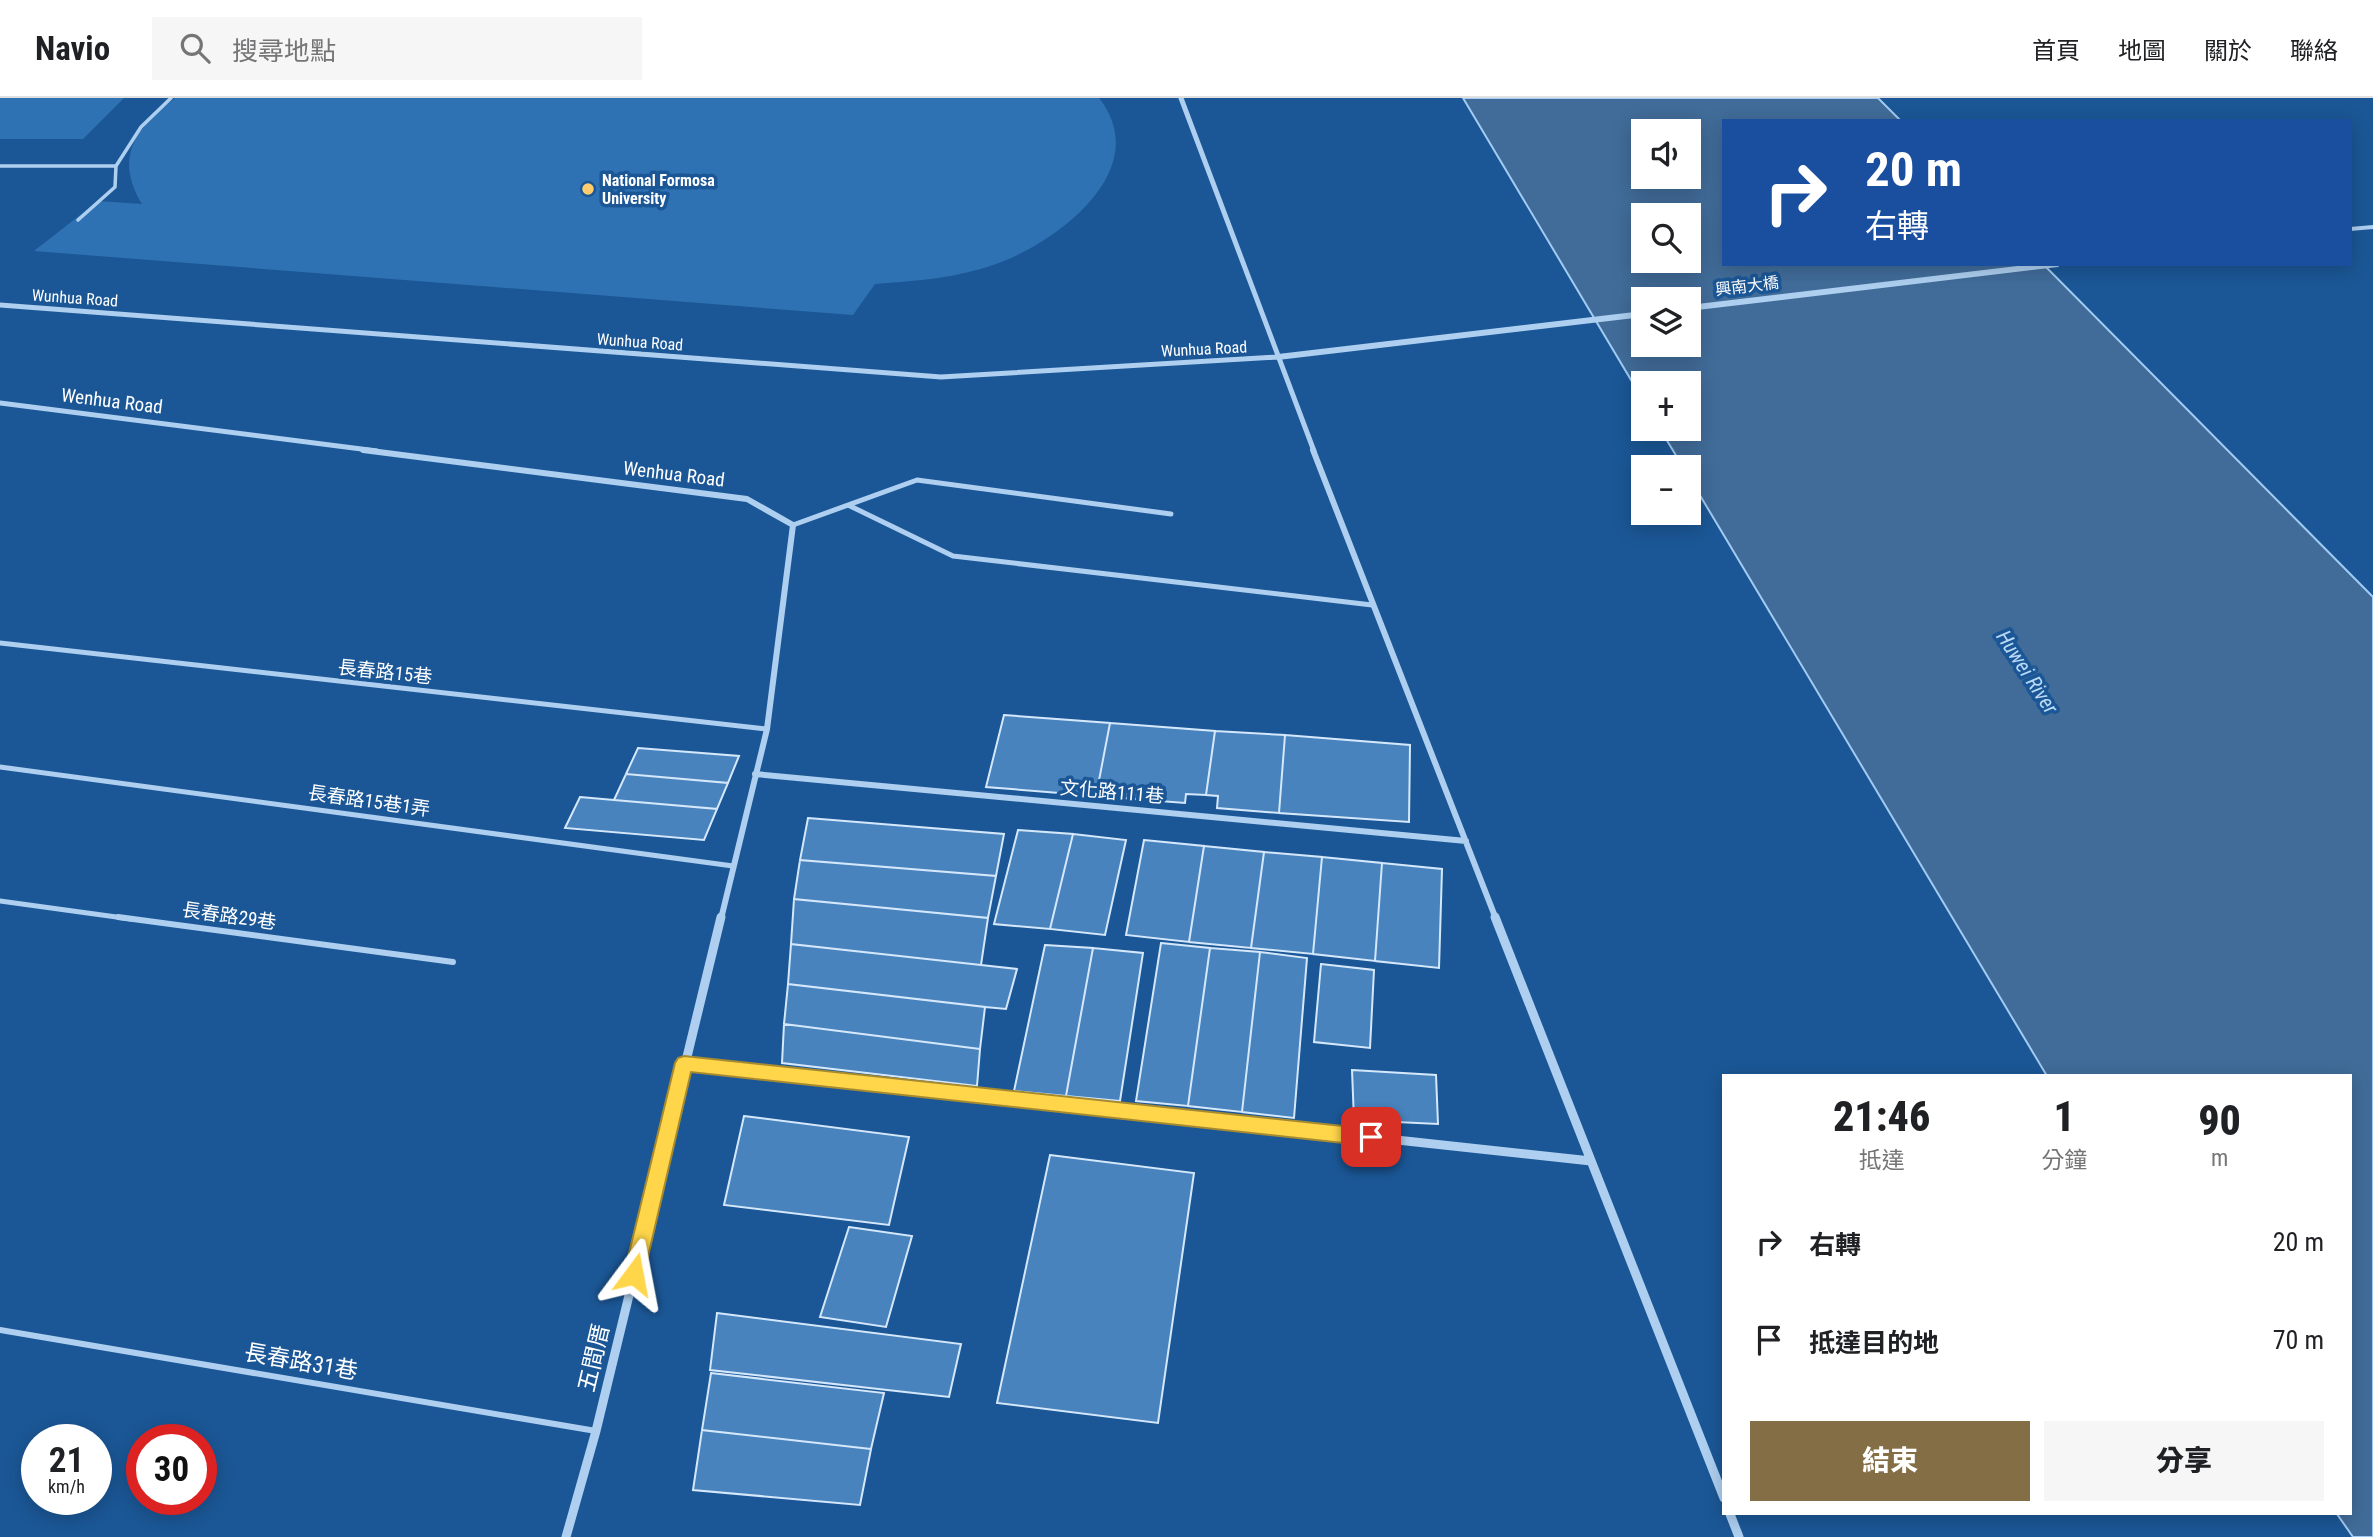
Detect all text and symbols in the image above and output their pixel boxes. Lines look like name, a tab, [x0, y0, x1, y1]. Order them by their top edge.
search box	[152, 17, 642, 80]
text: Navio	[35, 29, 110, 68]
icon: search	[176, 29, 214, 67]
text: 搜尋地點	[232, 36, 336, 66]
text: 首頁	[2032, 37, 2080, 65]
text: 地圖	[2118, 37, 2166, 65]
text: 關於	[2204, 37, 2252, 65]
text: 聯絡	[2290, 37, 2338, 65]
map controls	[1631, 119, 1701, 525]
button: sound	[1631, 119, 1701, 189]
text: 20 m	[1865, 141, 1962, 198]
icon: right	[1750, 147, 1841, 238]
place label: National Formosa University	[602, 171, 715, 208]
marker: National Formosa University	[580, 181, 596, 197]
button: search	[1631, 203, 1701, 273]
text: 右轉	[1865, 207, 1929, 245]
street label: 興南大橋	[1714, 273, 1780, 299]
street label: Wunhua Road	[31, 286, 119, 310]
button: layers	[1631, 287, 1701, 357]
street label: Wunhua Road	[596, 330, 684, 354]
street label: Wunhua Road	[1160, 337, 1248, 361]
button: +	[1631, 371, 1701, 441]
street label: Wenhua Road	[60, 383, 164, 419]
button: −	[1631, 455, 1701, 525]
street label: Wenhua Road	[622, 456, 726, 492]
water label: Huwei River	[1991, 626, 2063, 719]
street label: 長春路15巷	[337, 656, 433, 688]
street label: 文化路111巷	[1059, 776, 1165, 808]
street label: 長春路15巷1弄	[306, 781, 432, 821]
street label: 長春路29巷	[180, 898, 278, 934]
text: 21:46	[1833, 1092, 1930, 1141]
text: 1	[2054, 1092, 2075, 1141]
text: 90	[2198, 1096, 2241, 1145]
pin	[1341, 1107, 1401, 1167]
icon: arrive	[1352, 1118, 1390, 1156]
text: m	[2211, 1145, 2228, 1172]
text: 抵達	[1859, 1147, 1905, 1174]
text: 分鐘	[2041, 1147, 2087, 1174]
icon: right	[1750, 1223, 1788, 1261]
text: 20 m	[2273, 1227, 2324, 1257]
text: 右轉	[1809, 1230, 1861, 1260]
position arrow	[597, 1237, 671, 1311]
street label: 五間厝	[573, 1321, 615, 1395]
icon: arrive	[1750, 1321, 1788, 1359]
text: 70 m	[2273, 1325, 2324, 1355]
text: 抵達目的地	[1809, 1328, 1939, 1358]
street label: 長春路31巷	[242, 1339, 360, 1385]
button: 結束	[1750, 1421, 2030, 1501]
button: 分享	[2044, 1421, 2324, 1501]
speed limit sign: 30	[126, 1424, 217, 1515]
text: 21	[49, 1440, 84, 1481]
text: km/h	[48, 1476, 85, 1497]

